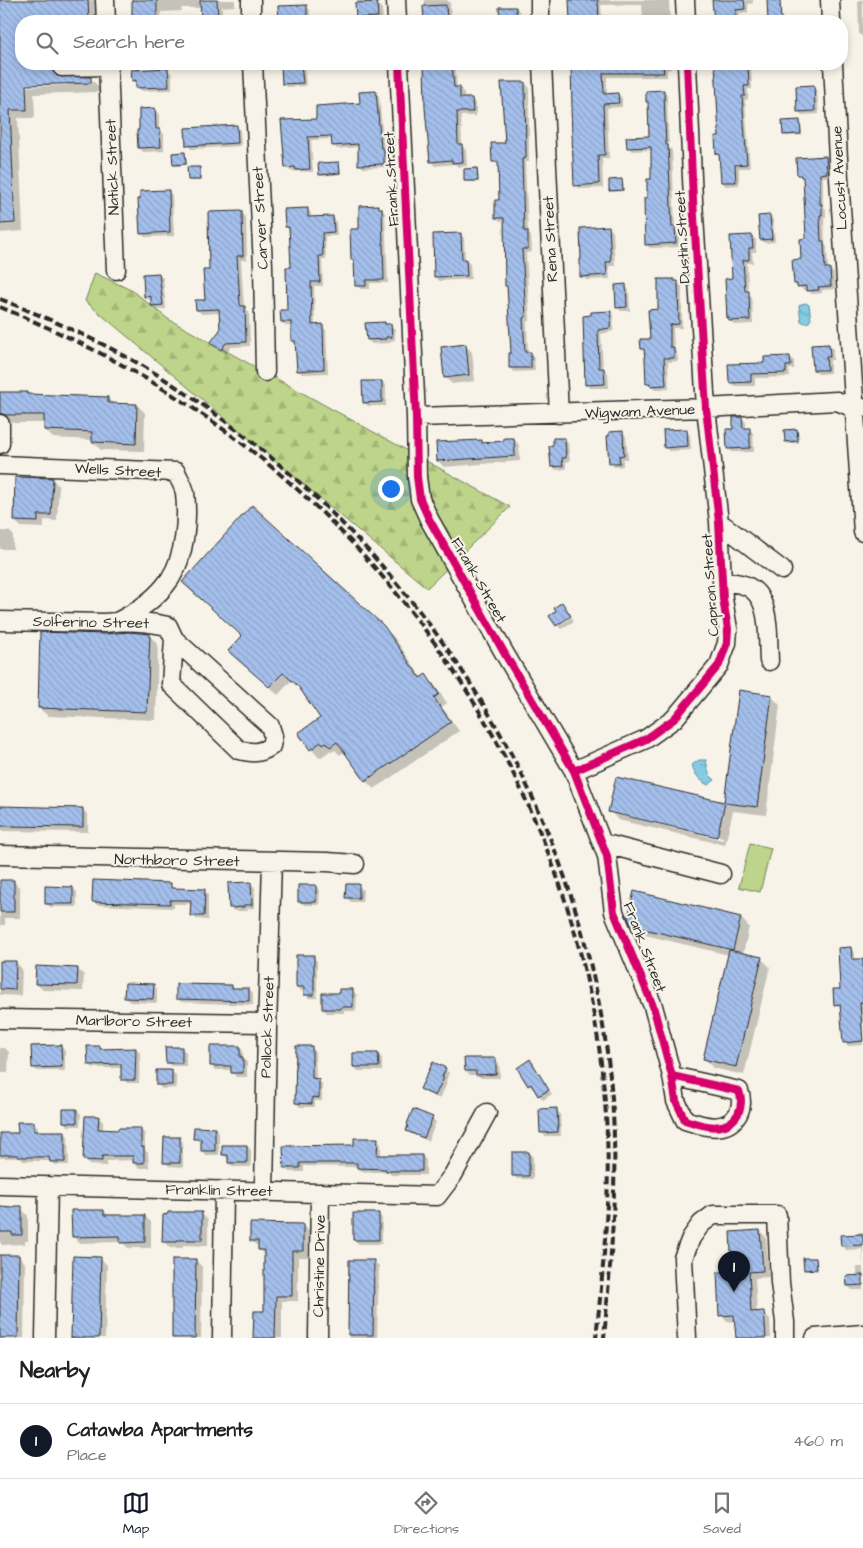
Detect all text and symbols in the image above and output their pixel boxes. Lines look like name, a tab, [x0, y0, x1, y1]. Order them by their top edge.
search box	[15, 15, 848, 70]
icon: search	[33, 29, 61, 57]
text: Search here	[73, 29, 185, 56]
street label: Natick Street	[100, 118, 125, 215]
street label: Locust Avenue	[826, 125, 853, 231]
street label: Frank Street	[379, 131, 404, 227]
street label: Carver Street	[247, 166, 274, 270]
street label: Dustin Street	[670, 190, 695, 284]
street label: Rena Street	[538, 195, 563, 283]
street label: Wigwam Avenue	[585, 399, 696, 425]
street label: Wells Street	[74, 458, 162, 483]
your location	[378, 476, 404, 502]
street label: Capron Street	[696, 533, 725, 637]
street label: Frank Street	[446, 534, 511, 627]
street label: Solferino Street	[33, 611, 149, 634]
street label: Northboro Street	[114, 849, 240, 872]
street label: Frank Street	[618, 899, 671, 995]
street label: Pollock Street	[255, 976, 280, 1078]
street label: Marlboro Street	[76, 1010, 192, 1033]
street label: Franklin Street	[165, 1179, 273, 1202]
street label: Christine Drive	[308, 1215, 331, 1317]
pin: 1	[718, 1251, 750, 1292]
text: Nearby	[20, 1356, 90, 1385]
text: Catawba Apartments	[67, 1417, 253, 1444]
text: 1	[35, 1430, 37, 1452]
text: 460 m	[793, 1430, 843, 1452]
text: Place	[67, 1444, 107, 1466]
tab: Map	[122, 1489, 150, 1539]
tab: Directions	[394, 1489, 459, 1539]
tab: Saved	[703, 1489, 741, 1539]

